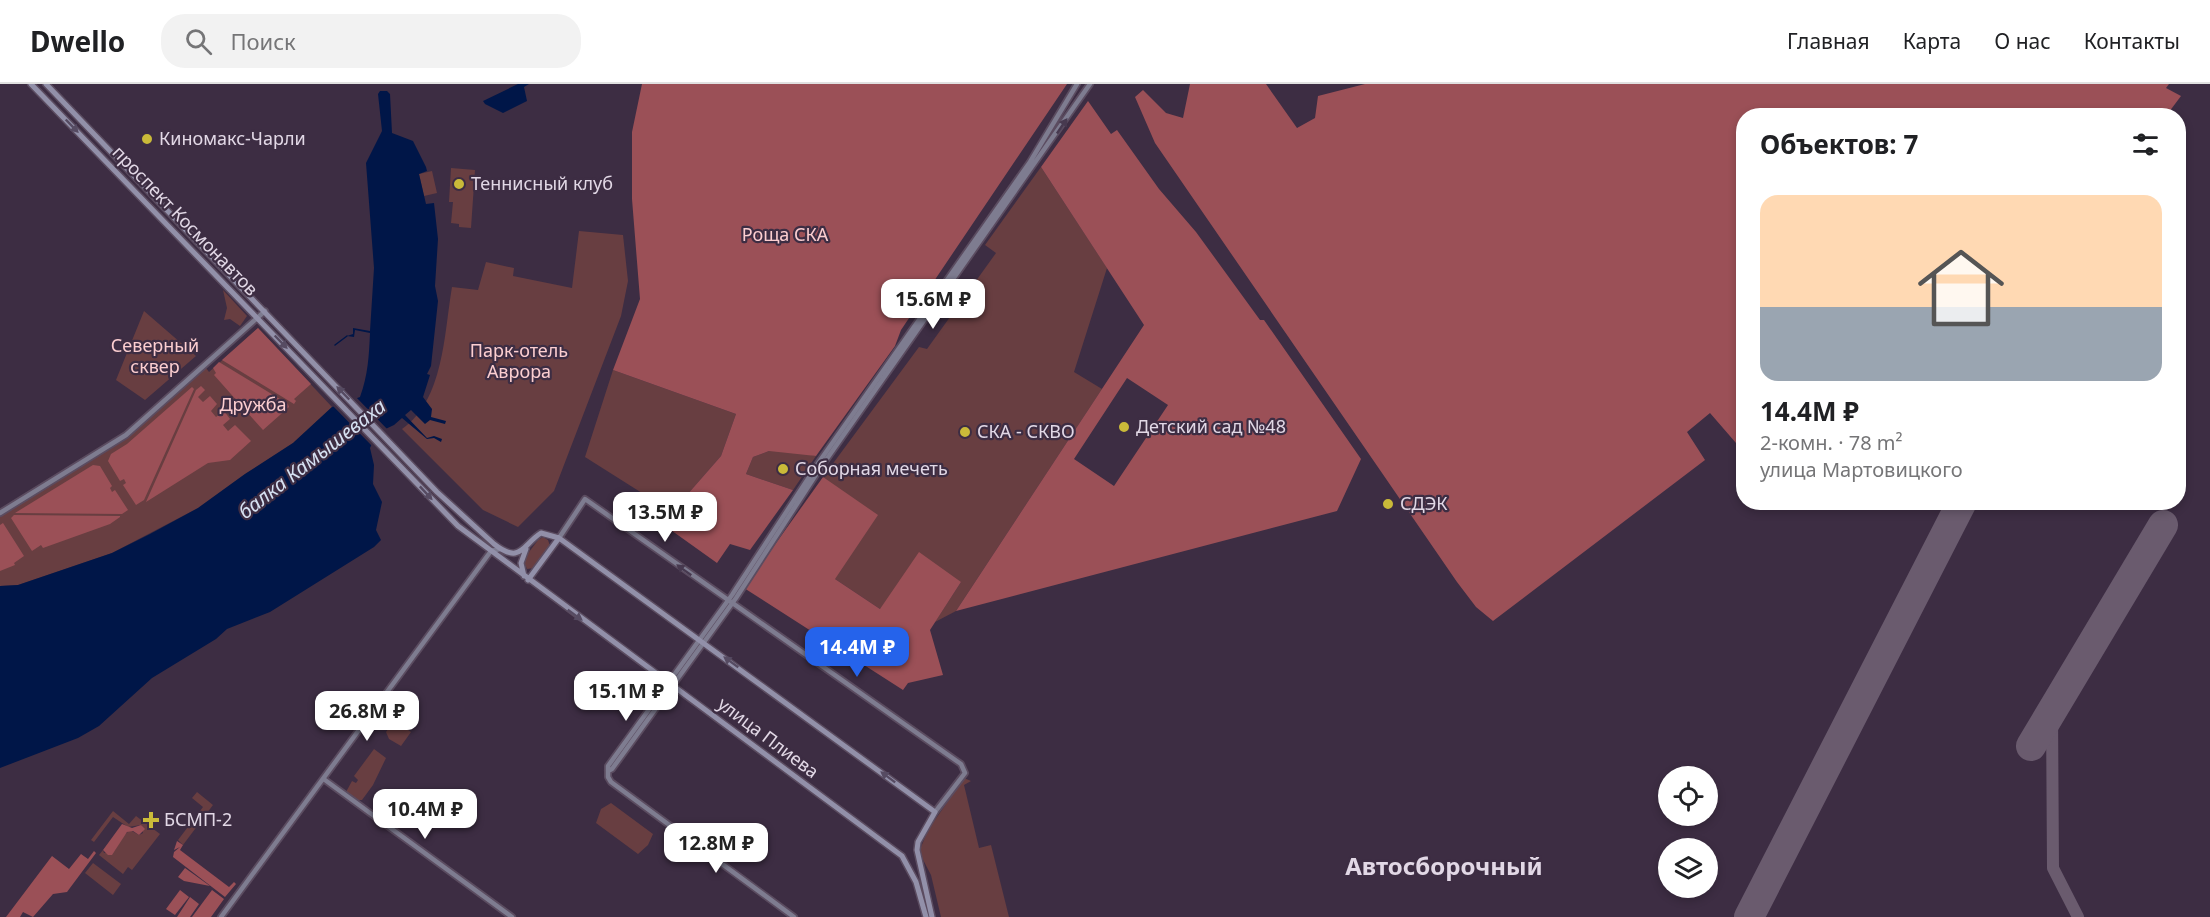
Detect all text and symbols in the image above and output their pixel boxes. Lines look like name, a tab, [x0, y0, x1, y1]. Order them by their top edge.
search box	[161, 14, 581, 68]
text: Dwello	[30, 22, 125, 60]
icon: search	[182, 25, 215, 58]
text: Поиск	[230, 26, 296, 56]
text: Главная	[1787, 27, 1870, 55]
text: Карта	[1903, 27, 1961, 55]
text: О нас	[1994, 27, 2051, 55]
text: Контакты	[2084, 27, 2180, 55]
one-way arrow	[1056, 118, 1067, 134]
one-way arrow	[65, 119, 80, 133]
place label: Киномакс-Чарли	[159, 126, 306, 150]
text: Объектов: 7	[1760, 126, 1918, 162]
icon: filters	[2129, 128, 2162, 161]
marker: Киномакс-Чарли	[140, 132, 154, 146]
street label: проспект Космонавтов	[108, 140, 264, 301]
place label: Теннисный клуб	[471, 171, 613, 195]
marker: Теннисный клуб	[452, 177, 466, 191]
park label: Роща СКА	[742, 222, 829, 246]
icon: home	[1907, 234, 2015, 342]
pin: 15.6M ₽	[878, 279, 988, 330]
text: 15.6M ₽	[895, 285, 971, 312]
park label: Северный сквер	[111, 333, 199, 378]
one-way arrow	[273, 334, 287, 348]
park label: Парк-отель Аврора	[470, 338, 568, 383]
one-way arrow	[337, 386, 351, 400]
park label: Дружба	[219, 392, 287, 416]
water label: балка Камышеваха	[232, 392, 391, 525]
text: 14.4M ₽	[1760, 393, 1859, 429]
place label: Детский сад №48	[1136, 414, 1286, 438]
place label: СКА - СКВО	[977, 419, 1075, 443]
marker: Детский сад №48	[1117, 420, 1131, 434]
marker: СКА - СКВО	[958, 425, 972, 439]
text: 2-комн. · 78 m²	[1760, 429, 1903, 456]
place label: Соборная мечеть	[795, 456, 948, 480]
text: улица Мартовицкого	[1760, 456, 1963, 483]
marker: Соборная мечеть	[776, 462, 790, 476]
one-way arrow	[418, 486, 432, 500]
place label: СДЭК	[1400, 491, 1448, 515]
pin: 13.5M ₽	[610, 492, 720, 543]
marker: СДЭК	[1381, 497, 1395, 511]
text: 13.5M ₽	[627, 498, 703, 525]
one-way arrow	[676, 564, 692, 576]
one-way arrow	[567, 608, 583, 621]
pin: 14.4M ₽	[802, 627, 912, 678]
text: 14.4M ₽	[819, 633, 895, 660]
one-way arrow	[723, 656, 739, 668]
pin: 15.1M ₽	[571, 671, 681, 722]
text: 15.1M ₽	[588, 677, 664, 704]
pin: 26.8M ₽	[312, 691, 422, 742]
street label: улица Плиева	[713, 691, 824, 783]
text: 26.8M ₽	[329, 697, 405, 724]
map controls	[1658, 766, 1718, 898]
button: locate	[1658, 766, 1718, 826]
one-way arrow	[880, 772, 895, 784]
pin: 10.4M ₽	[370, 789, 480, 840]
text: 10.4M ₽	[387, 795, 463, 822]
place label: БСМП-2	[164, 807, 232, 831]
marker: БСМП-2	[142, 811, 160, 829]
pin: 12.8M ₽	[661, 823, 771, 874]
text: 12.8M ₽	[678, 829, 754, 856]
button: layers	[1658, 838, 1718, 898]
district label: Автосборочный	[1345, 849, 1543, 882]

